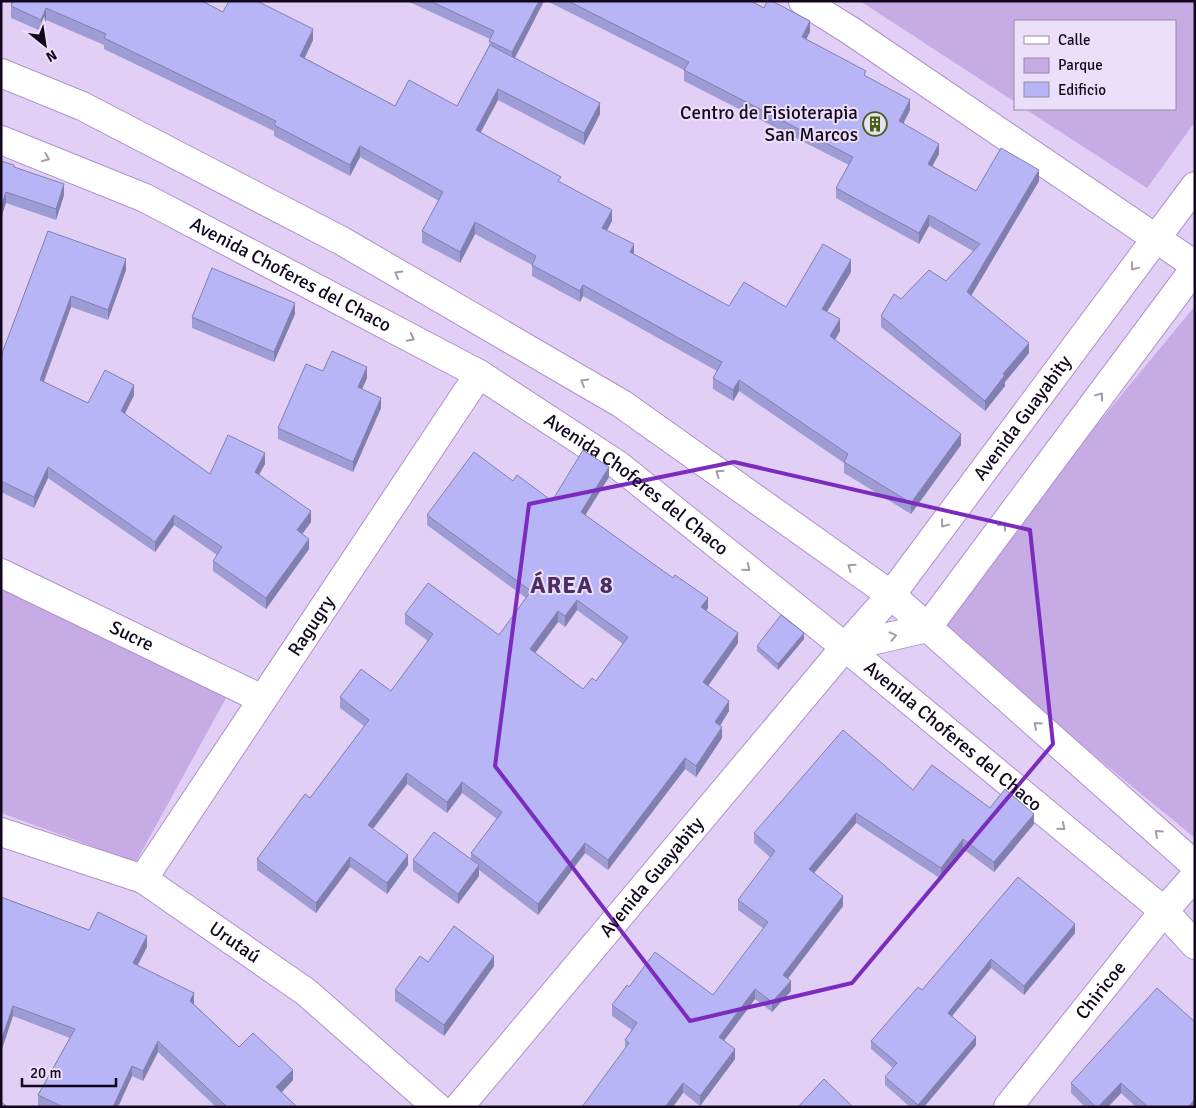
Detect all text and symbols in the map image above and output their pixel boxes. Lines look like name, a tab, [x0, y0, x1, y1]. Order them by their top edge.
north arrow	[20, 20, 70, 70]
legend	[1014, 20, 1176, 110]
text: Calle	[1058, 31, 1091, 49]
text: N	[43, 46, 60, 66]
text: Parque	[1058, 56, 1103, 74]
text: Edificio	[1058, 81, 1106, 99]
place label: Centro de Fisioterapia San Marcos	[680, 101, 858, 147]
building icon: Centro de Fisioterapia San Marcos	[862, 111, 888, 137]
one-way arrow	[42, 152, 50, 162]
street label: Avenida Choferes del Chaco	[186, 212, 396, 338]
one-way arrow	[1131, 261, 1140, 271]
one-way arrow	[395, 270, 404, 280]
one-way arrow	[406, 332, 415, 342]
street label: Avenida Guayabity	[968, 351, 1077, 485]
one-way arrow	[580, 378, 589, 388]
one-way arrow	[1094, 392, 1103, 402]
street label: Avenida Choferes del Chaco	[539, 408, 733, 561]
one-way arrow	[715, 470, 725, 479]
one-way arrow	[941, 518, 949, 527]
one-way arrow	[997, 522, 1006, 532]
one-way arrow	[741, 562, 750, 570]
one-way arrow	[847, 564, 857, 573]
district label: ÁREA 8	[530, 570, 614, 600]
street label: Ragugry	[283, 591, 340, 661]
street label: Sucre	[106, 615, 158, 657]
one-way arrow	[888, 631, 897, 642]
street label: Avenida Choferes del Chaco	[859, 656, 1047, 817]
one-way arrow	[1033, 722, 1042, 731]
street label: Avenida Guayabity	[595, 812, 709, 942]
one-way arrow	[1056, 821, 1065, 830]
one-way arrow	[1155, 830, 1164, 839]
street label: Urutaú	[204, 916, 265, 969]
street label: Chiricoe	[1070, 956, 1131, 1024]
scale bar	[22, 1056, 116, 1088]
text: 20 m	[30, 1064, 61, 1082]

